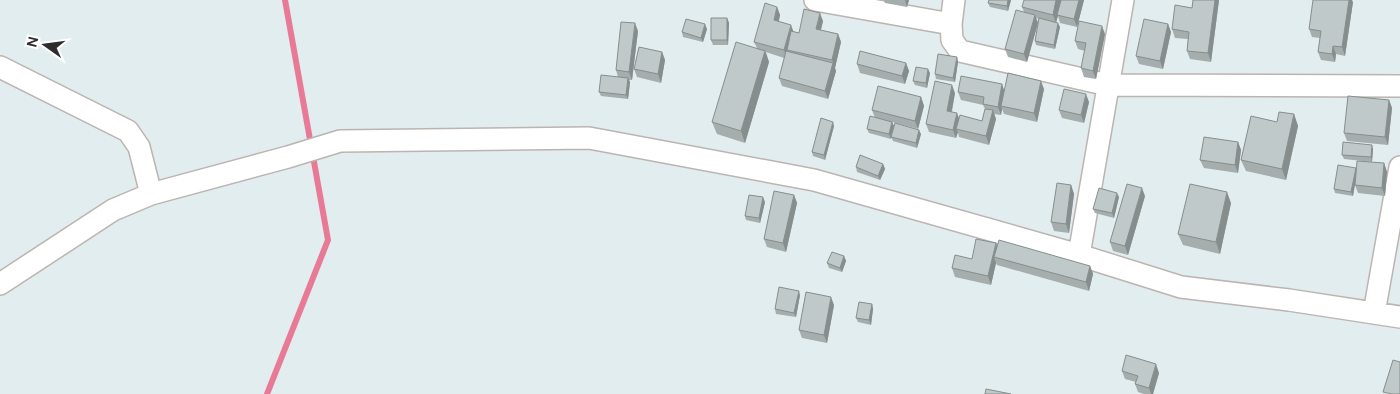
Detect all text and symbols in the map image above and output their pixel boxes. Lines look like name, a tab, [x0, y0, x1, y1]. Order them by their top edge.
north arrow	[20, 20, 70, 70]
text: N	[22, 35, 42, 49]

